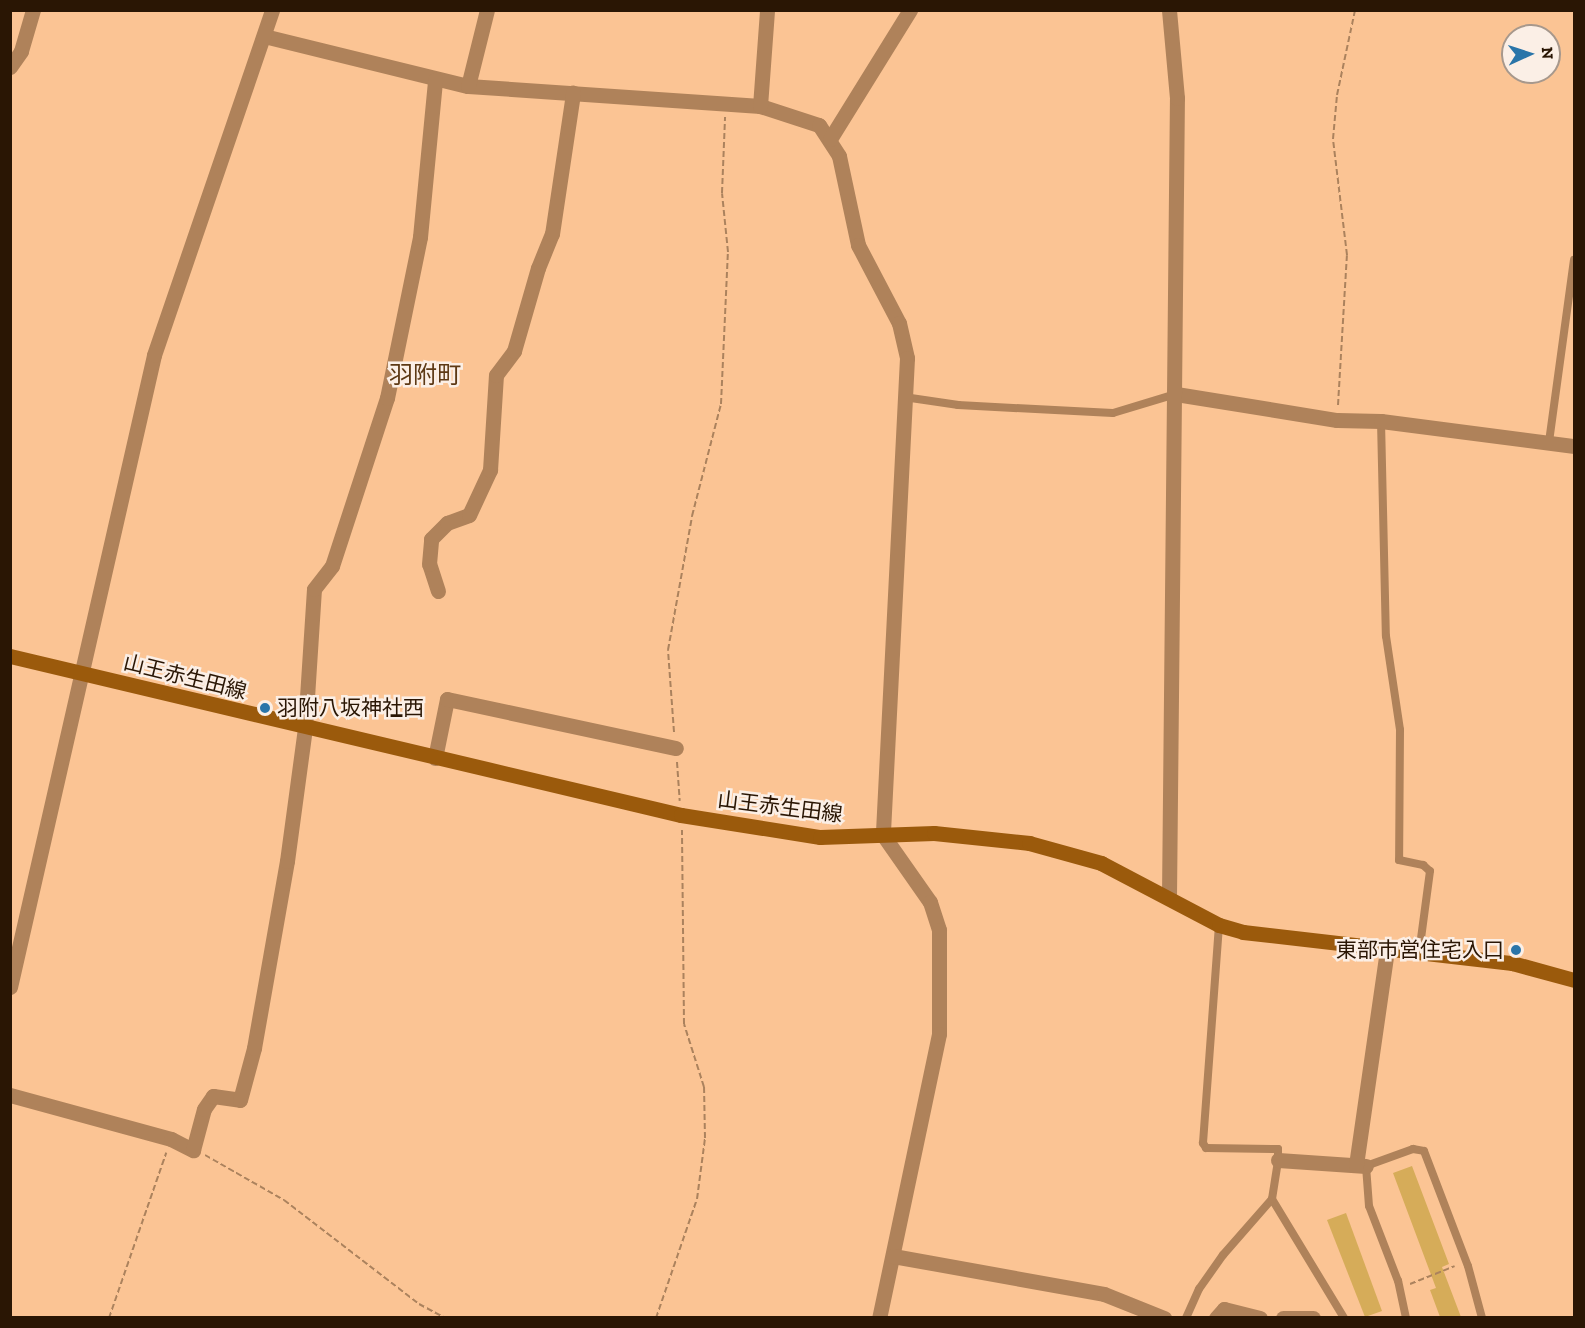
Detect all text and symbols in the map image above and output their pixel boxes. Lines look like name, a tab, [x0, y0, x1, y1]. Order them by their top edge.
north arrow	[1501, 24, 1561, 84]
text: N	[1538, 47, 1557, 60]
district label: 羽附町	[389, 361, 461, 389]
street label: 山王赤生田線	[121, 650, 249, 704]
place label: 羽附八坂神社西	[277, 695, 424, 721]
marker: 羽附八坂神社西	[258, 701, 272, 715]
street label: 山王赤生田線	[716, 787, 844, 827]
place label: 東部市営住宅入口	[1336, 937, 1504, 963]
marker: 東部市営住宅入口	[1509, 943, 1523, 957]

